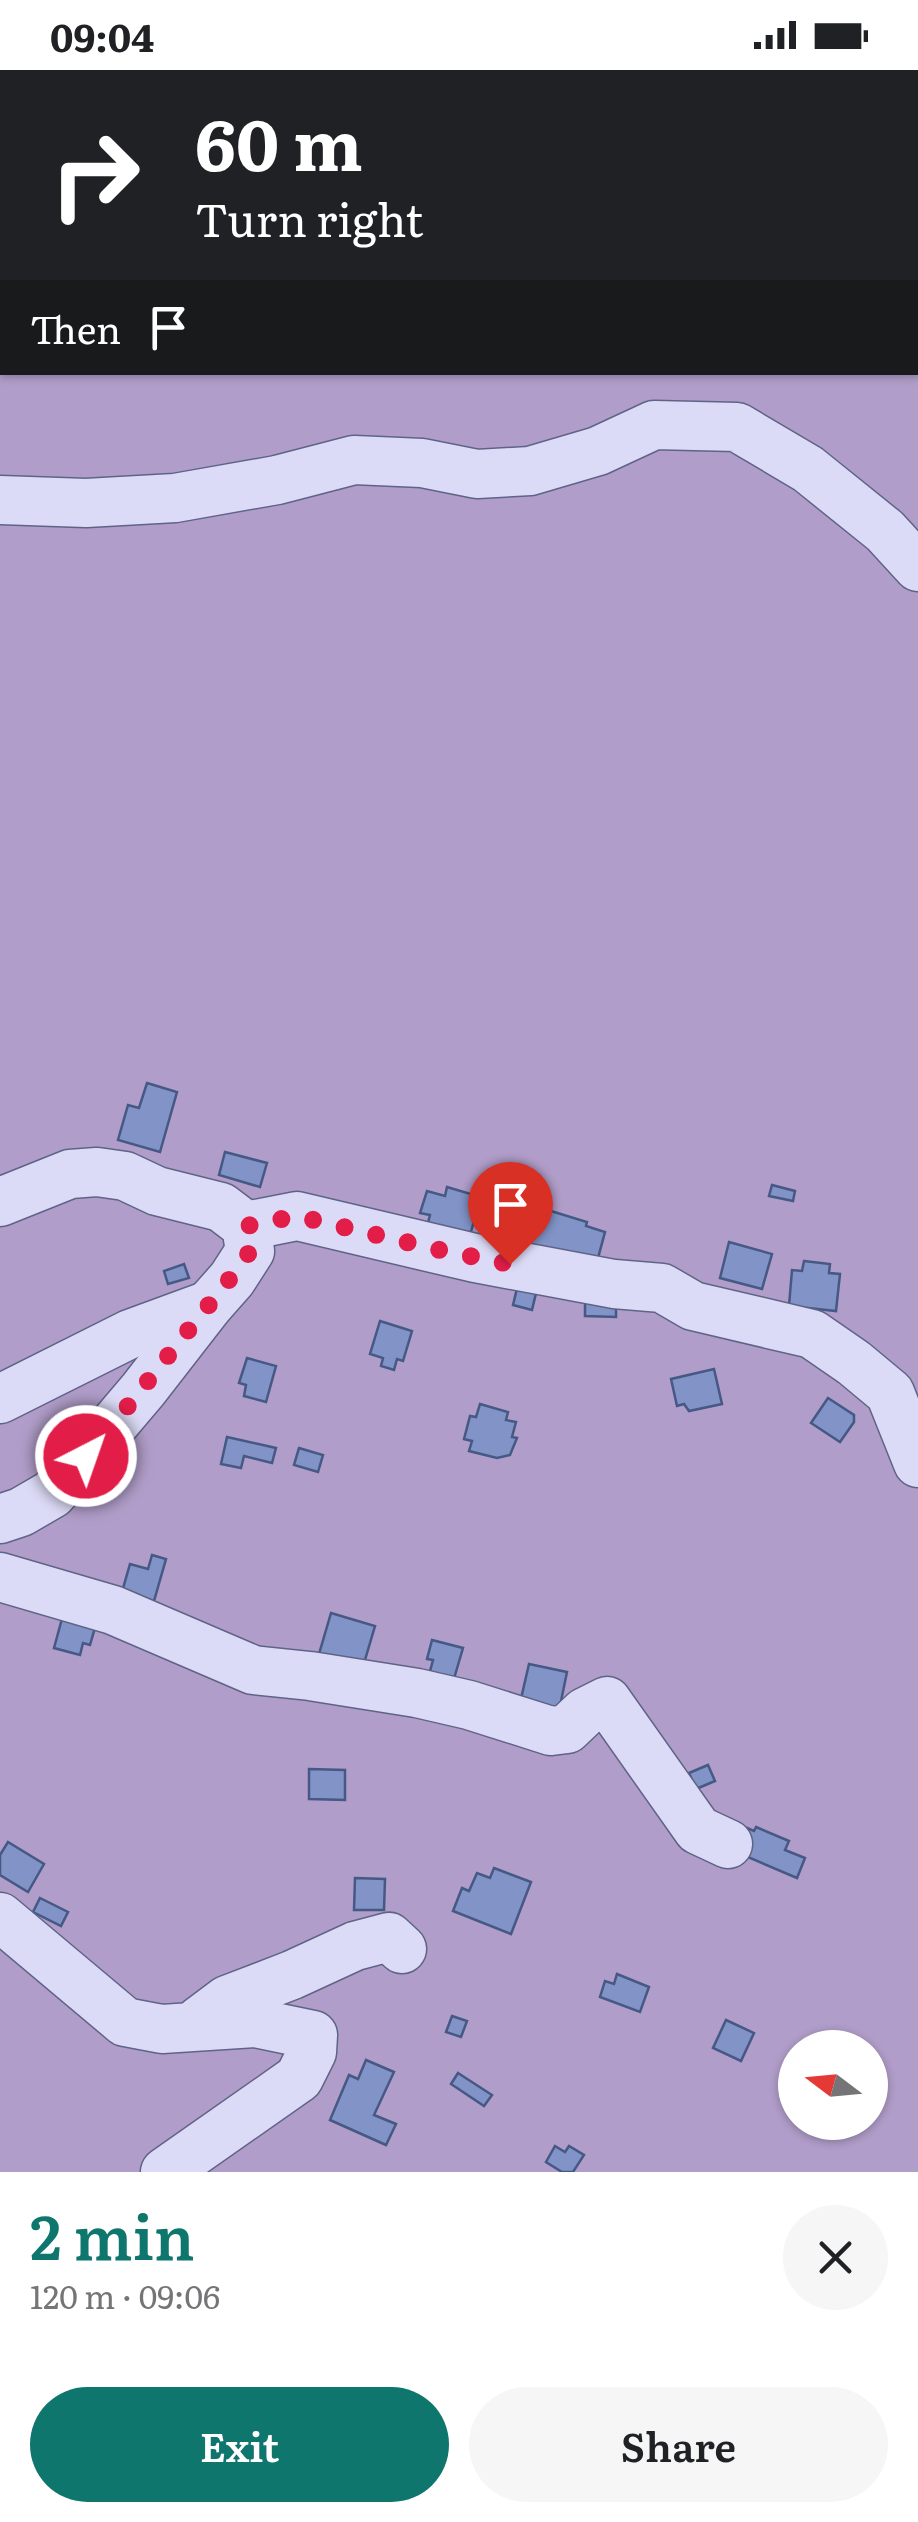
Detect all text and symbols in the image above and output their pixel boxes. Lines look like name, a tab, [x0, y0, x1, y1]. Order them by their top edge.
text: 09:04	[50, 7, 154, 64]
text: 60 m	[195, 89, 363, 193]
icon: right	[30, 110, 160, 240]
text: Turn right	[195, 184, 423, 251]
text: Then	[30, 299, 121, 356]
icon: arrive	[141, 300, 196, 355]
pin	[468, 1162, 553, 1265]
icon: arrive	[483, 1177, 538, 1232]
position arrow	[34, 1404, 138, 1508]
north arrow	[778, 2030, 888, 2140]
map controls	[778, 2030, 888, 2140]
text: 2 min	[30, 2189, 195, 2278]
button: close	[783, 2205, 888, 2310]
text: 120 m · 09:06	[30, 2271, 220, 2319]
button: Exit	[30, 2387, 449, 2502]
button: Share	[469, 2387, 888, 2502]

